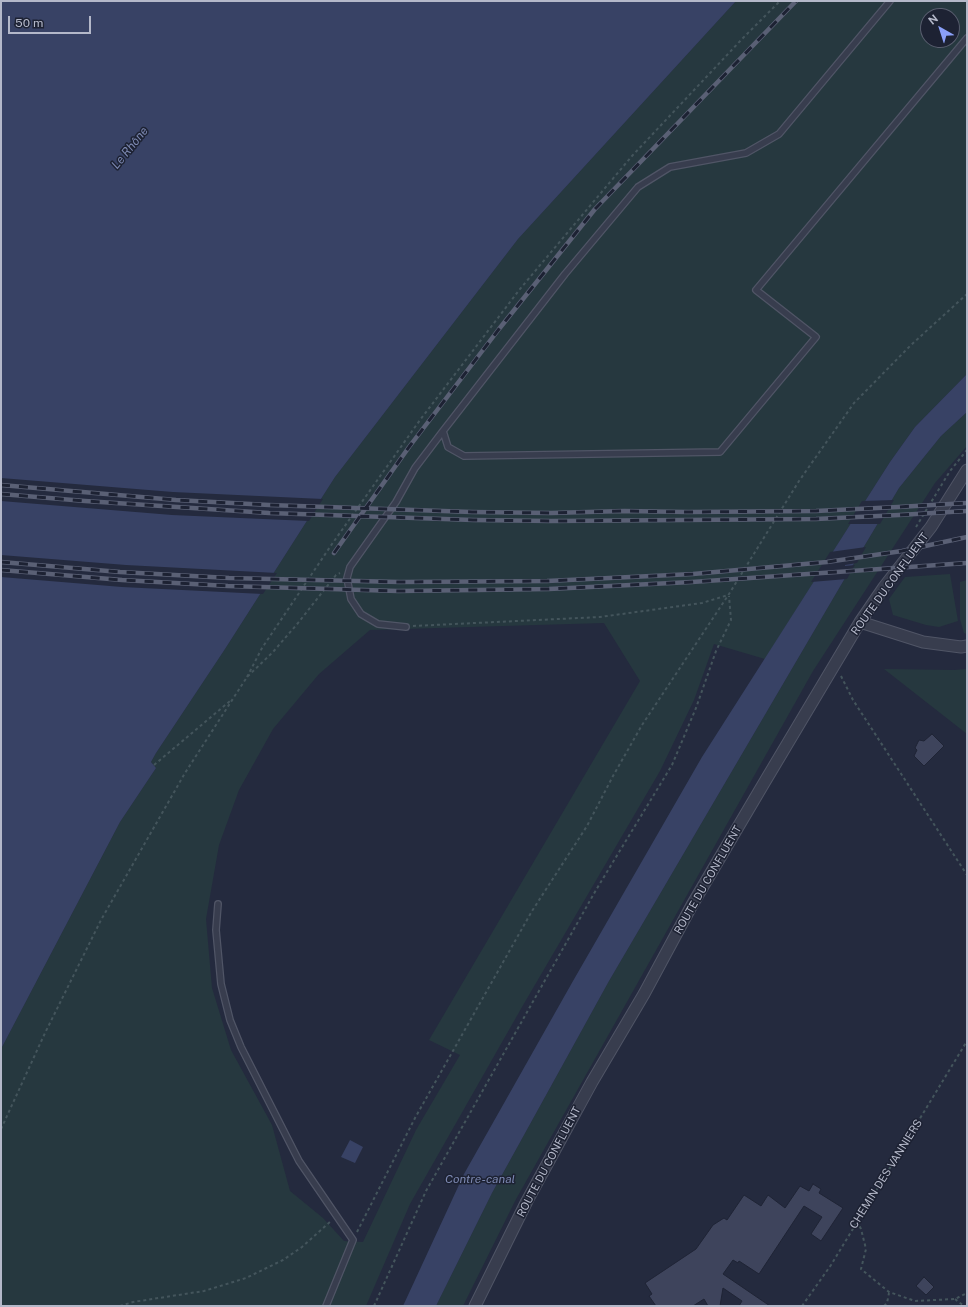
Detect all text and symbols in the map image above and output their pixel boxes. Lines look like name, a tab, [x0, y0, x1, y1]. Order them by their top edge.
scale bar	[10, 8, 93, 34]
north arrow	[920, 8, 960, 48]
text: N	[926, 12, 940, 27]
text: 50 m	[15, 16, 43, 30]
water label: Le Rhône	[109, 124, 151, 172]
street label: ROUTE DU CONFLUENT	[849, 530, 931, 638]
street label: ROUTE DU CONFLUENT	[672, 823, 744, 937]
street label: ROUTE DU CONFLUENT	[514, 1105, 584, 1219]
street label: CHEMIN DES VANNIERS	[847, 1117, 925, 1231]
water label: Contre-canal	[445, 1172, 515, 1186]

